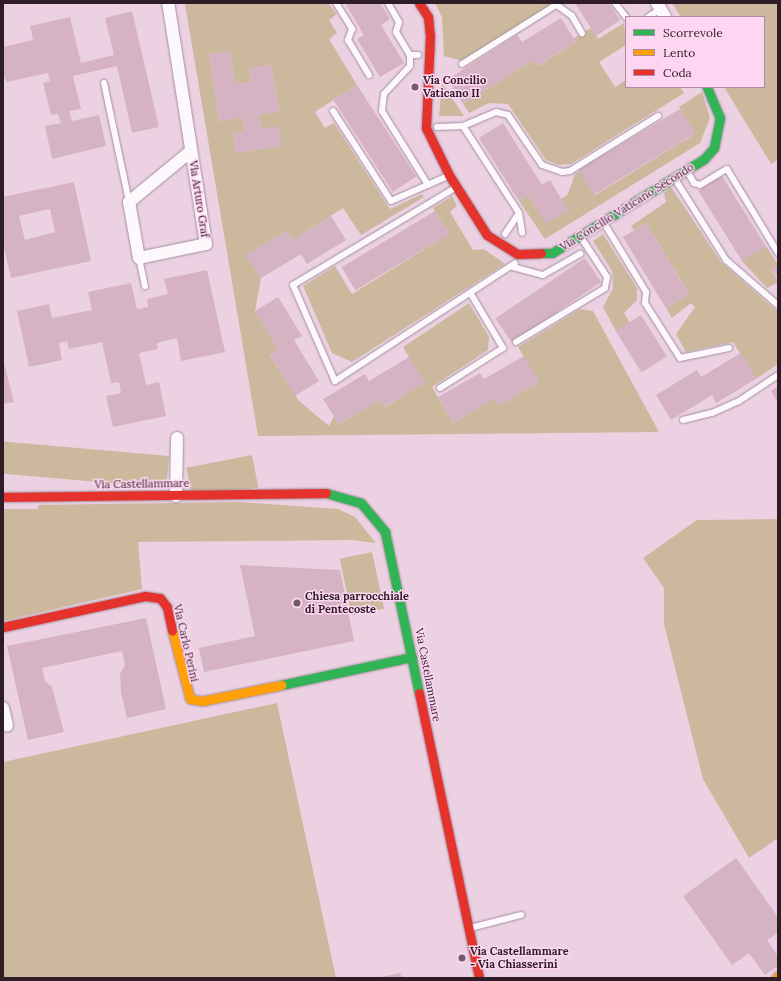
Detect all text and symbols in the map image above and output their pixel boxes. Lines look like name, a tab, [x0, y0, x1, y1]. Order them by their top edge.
legend	[625, 16, 765, 88]
text: Scorrevole	[663, 25, 723, 40]
text: Lento	[663, 45, 695, 60]
text: Coda	[663, 65, 692, 80]
place label: Via Concilio Vaticano II	[423, 74, 486, 100]
marker: Via Concilio Vaticano II	[410, 82, 420, 92]
street label: Via Arturo Graf	[186, 160, 212, 238]
street label: Via Concilio Vaticano Secondo	[558, 160, 696, 254]
street label: Via Castellammare	[94, 477, 190, 491]
place label: Chiesa parrocchiale di Pentecoste	[305, 590, 409, 616]
marker: Chiesa parrocchiale di Pentecoste	[292, 598, 302, 608]
street label: Via Carlo Perini	[171, 603, 201, 683]
street label: Via Castellammare	[412, 627, 444, 723]
place label: Via Castellammare - Via Chiasserini	[470, 945, 569, 971]
marker: Via Castellammare - Via Chiasserini	[457, 953, 467, 963]

